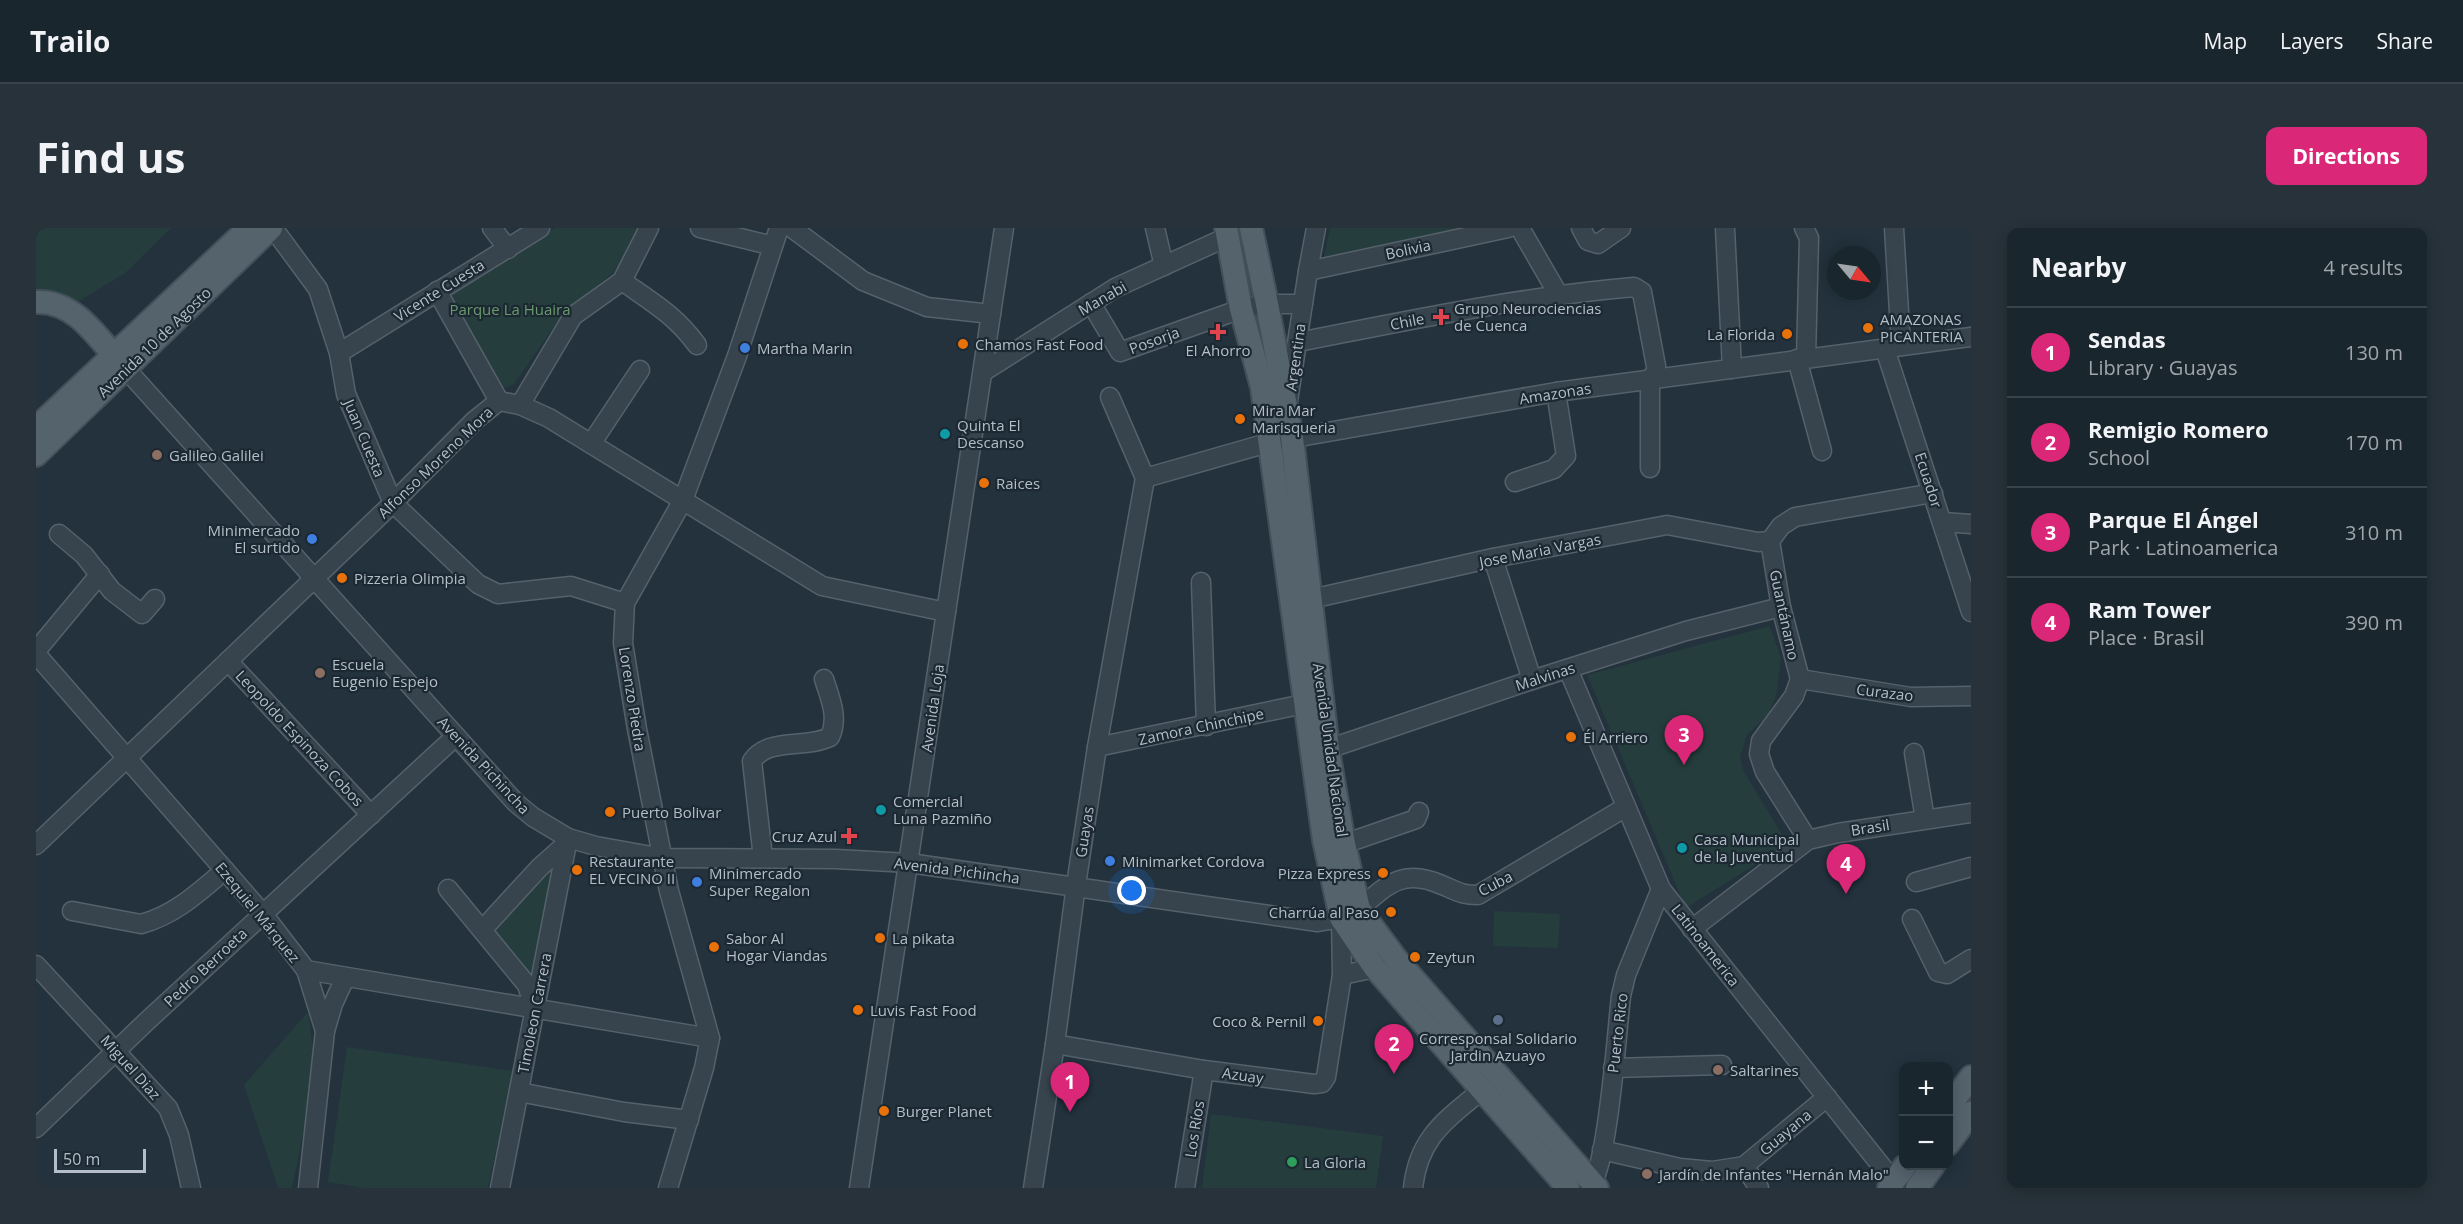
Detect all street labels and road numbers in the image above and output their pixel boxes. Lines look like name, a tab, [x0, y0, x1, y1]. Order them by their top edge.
street label: Bolivia	[1383, 234, 1433, 264]
street label: Vicente Cuesta	[390, 254, 488, 326]
street label: Manabi	[1074, 276, 1130, 320]
street label: Avenida 10 de Agosto	[93, 283, 215, 401]
street label: Chile	[1388, 308, 1426, 334]
street label: Posorja	[1126, 322, 1182, 358]
street label: Argentina	[1280, 322, 1310, 392]
street label: Amazonas	[1518, 377, 1592, 409]
street label: Juan Cuesta	[339, 394, 390, 480]
street label: Alfonso Moreno Mora	[373, 402, 497, 522]
street label: Ecuador	[1911, 450, 1947, 510]
street label: Jose Maria Vargas	[1475, 528, 1603, 572]
street label: Guantánamo	[1766, 568, 1804, 662]
street label: Lorenzo Piedra	[615, 645, 651, 753]
street label: Malvinas	[1513, 657, 1577, 695]
street label: Avenida Unidad Nacional	[1309, 662, 1353, 838]
street label: Avenida Loja	[916, 663, 948, 753]
street label: Leopoldo Espinoza Cobos	[232, 666, 368, 810]
street label: Curazao	[1855, 679, 1915, 705]
street label: Zamora Chinchipe	[1137, 703, 1265, 749]
street label: Avenida Pichincha	[433, 712, 535, 818]
street label: Guayas	[1070, 805, 1098, 859]
street label: Brasil	[1849, 814, 1891, 840]
street label: Avenida Pichincha	[893, 852, 1021, 888]
street label: Ezequiel Márquez	[211, 858, 305, 966]
street label: Cuba	[1474, 866, 1516, 900]
street label: Latinoamerica	[1667, 900, 1745, 990]
street label: Pedro Berroeta	[159, 923, 251, 1011]
street label: Timoleon Carrera	[513, 951, 555, 1075]
street label: Puerto Rico	[1602, 992, 1632, 1074]
street label: Miguel Diaz	[97, 1030, 165, 1104]
street label: Azuay	[1221, 1062, 1265, 1088]
street label: Los Ríos	[1180, 1099, 1208, 1159]
street label: Guayana	[1755, 1104, 1815, 1160]

